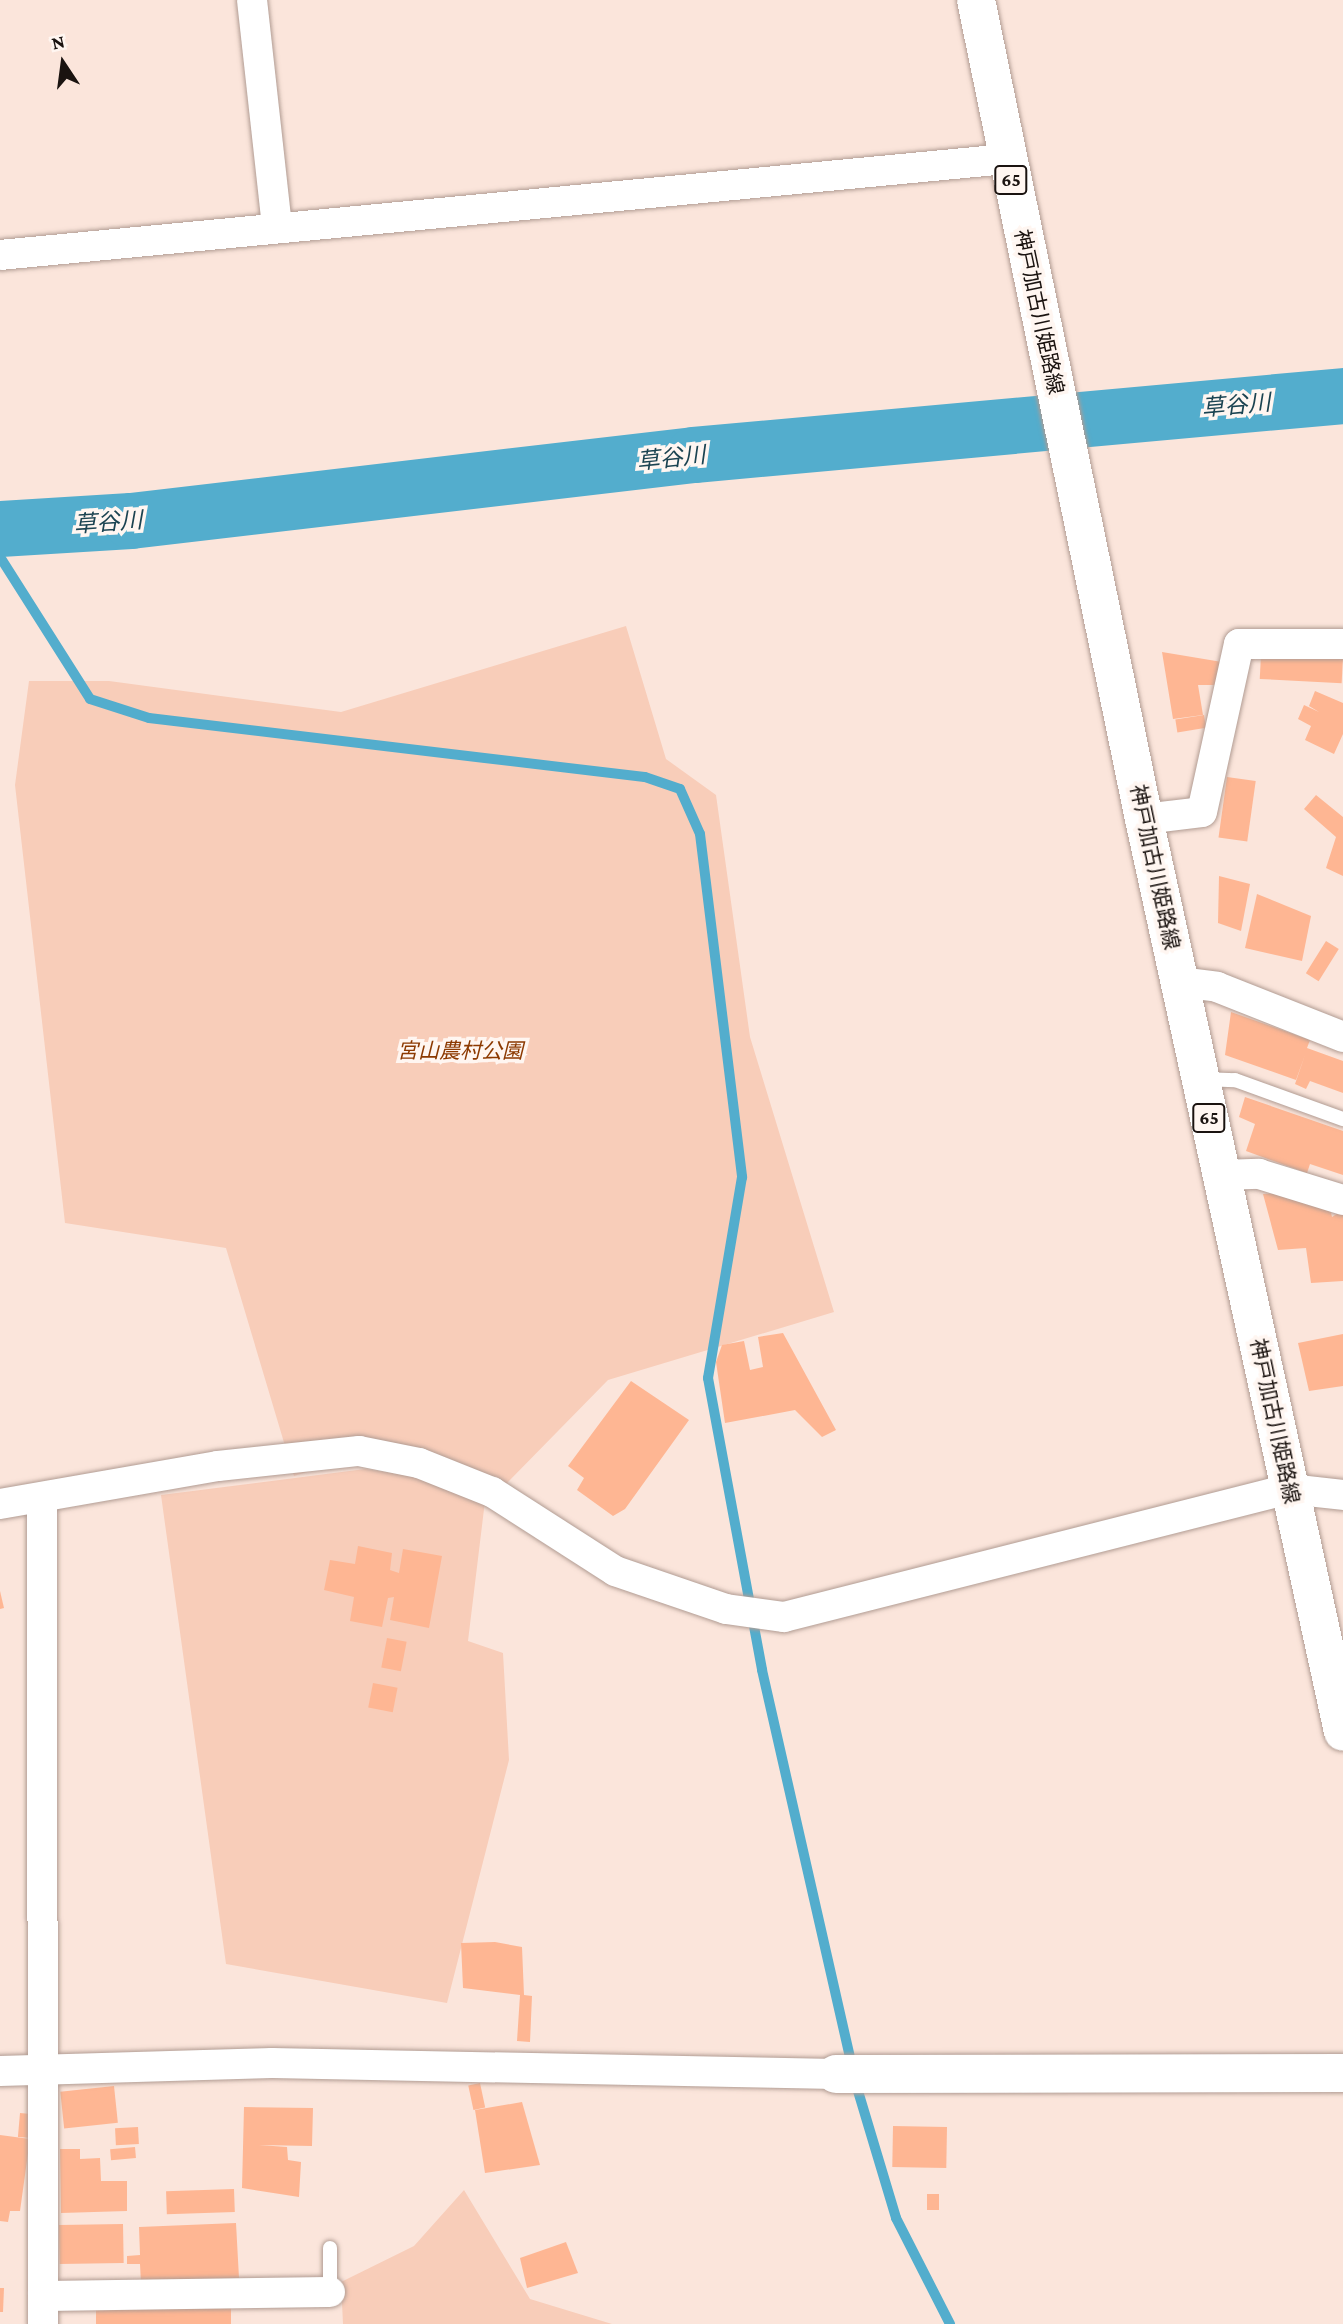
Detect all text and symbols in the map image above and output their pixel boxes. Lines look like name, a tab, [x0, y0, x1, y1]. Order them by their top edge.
north arrow	[28, 28, 98, 98]
text: N	[49, 30, 67, 54]
road number: 65	[993, 164, 1028, 196]
street label: 神戸加古川姫路線	[1009, 227, 1069, 397]
water label: 草谷川	[1200, 388, 1272, 422]
water label: 草谷川	[635, 441, 707, 475]
water label: 草谷川	[73, 506, 143, 538]
street label: 神戸加古川姫路線	[1125, 782, 1185, 952]
park label: 宮山農村公園	[397, 1038, 523, 1064]
road number: 65	[1192, 1102, 1226, 1134]
street label: 神戸加古川姫路線	[1245, 1336, 1305, 1506]

